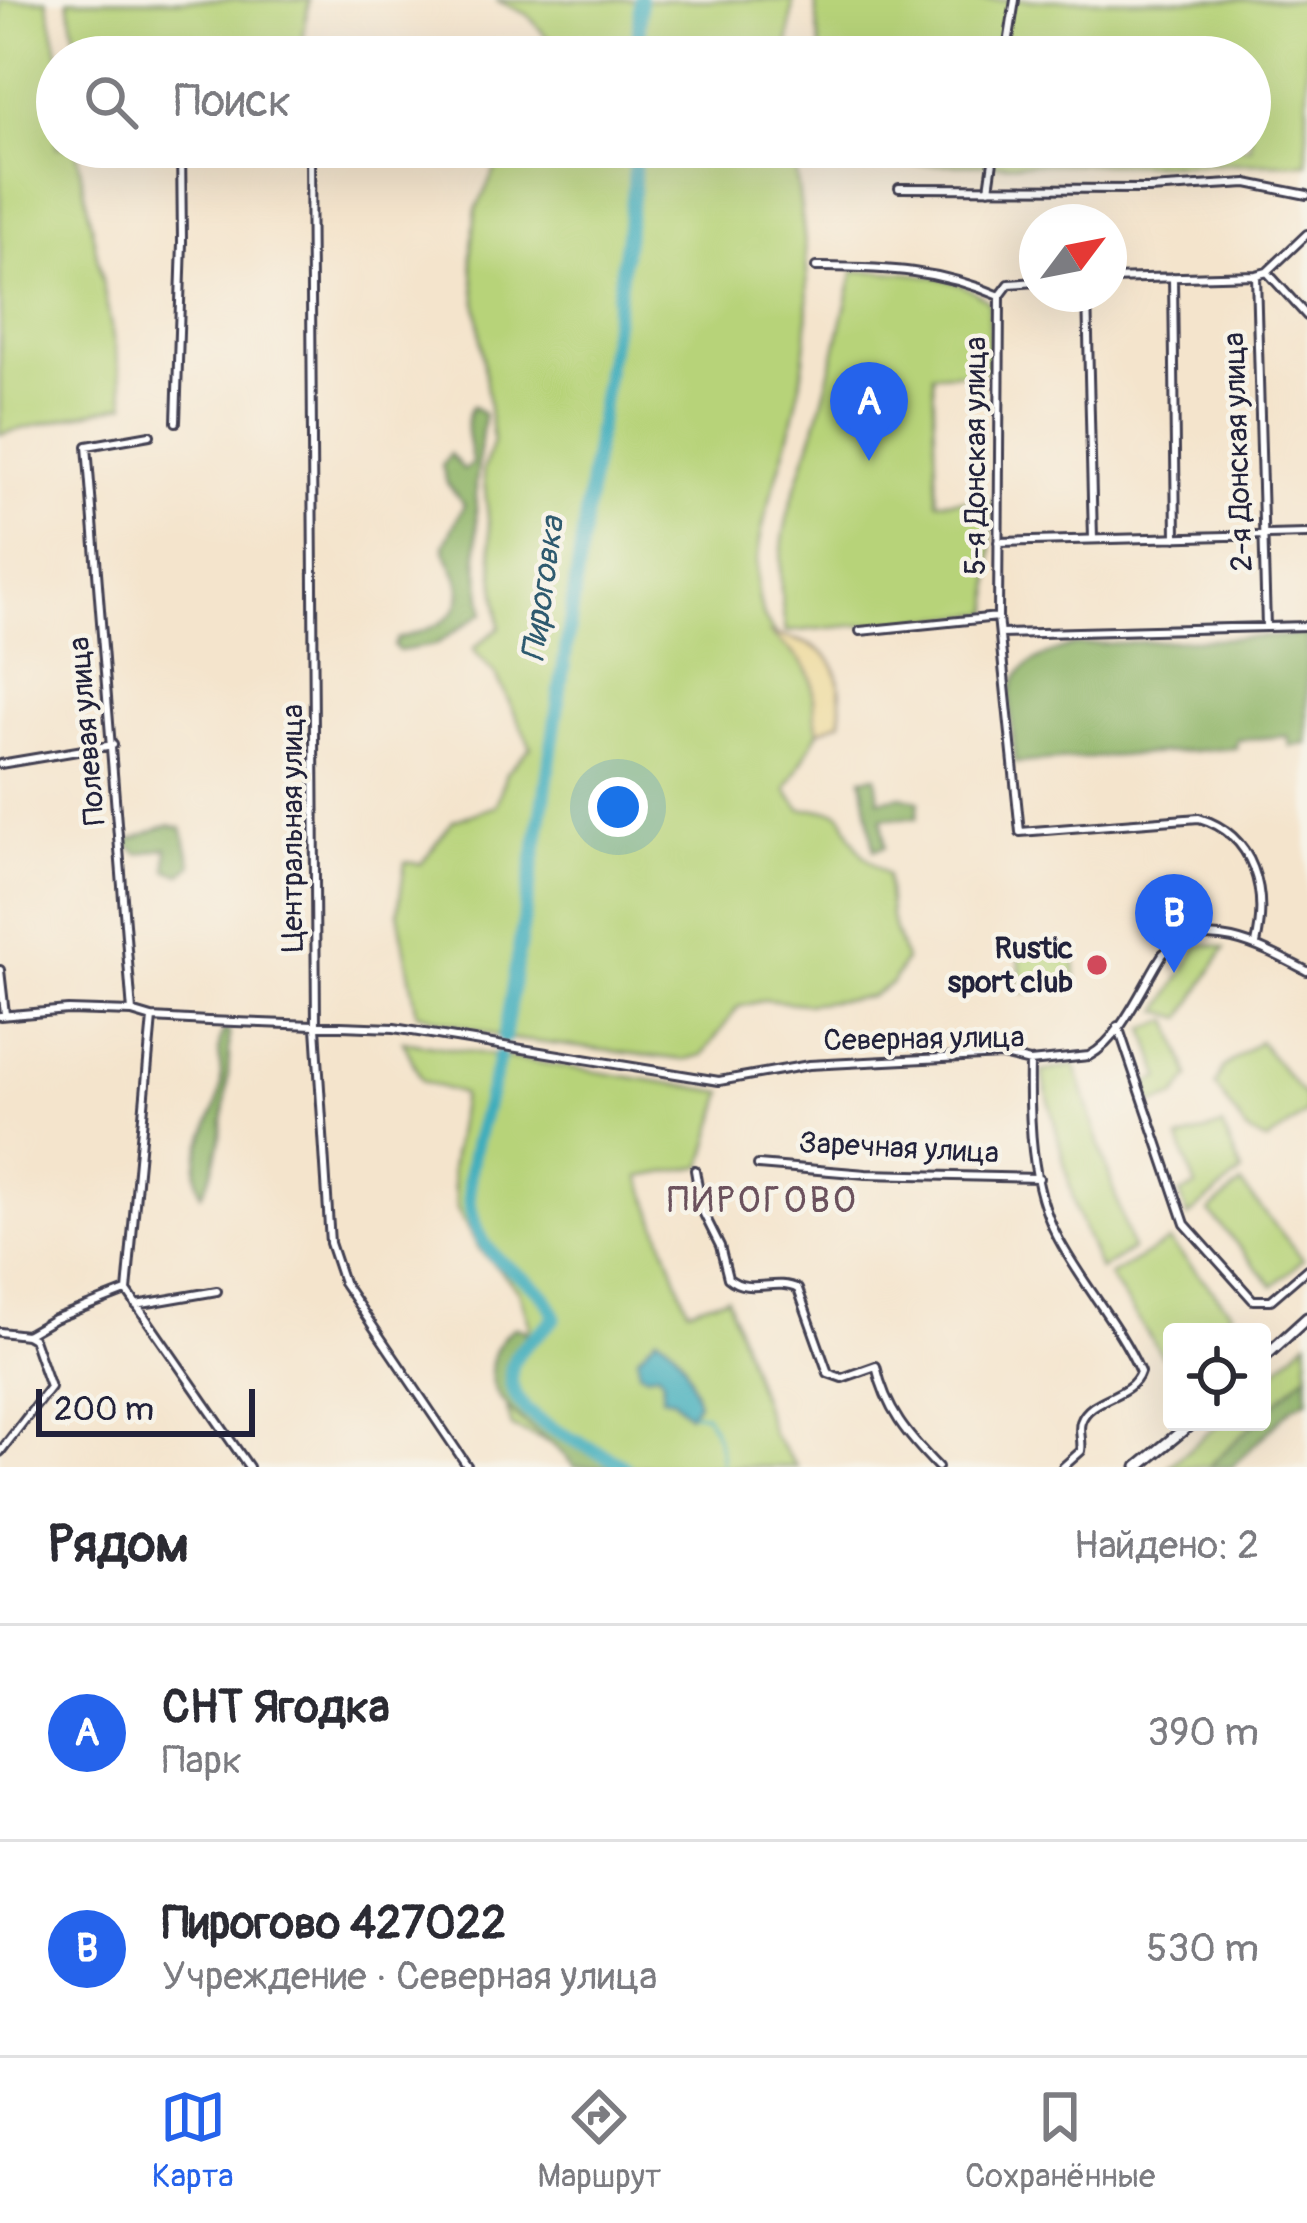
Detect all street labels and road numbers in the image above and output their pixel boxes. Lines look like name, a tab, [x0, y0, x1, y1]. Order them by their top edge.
street label: 2-я Донская улица	[1215, 332, 1261, 572]
street label: 5-я Донская улица	[957, 337, 994, 575]
street label: Полевая улица	[60, 635, 114, 827]
street label: Центральная улица	[274, 704, 311, 952]
street label: Северная улица	[823, 1019, 1025, 1059]
street label: Заречная улица	[798, 1124, 1000, 1172]

